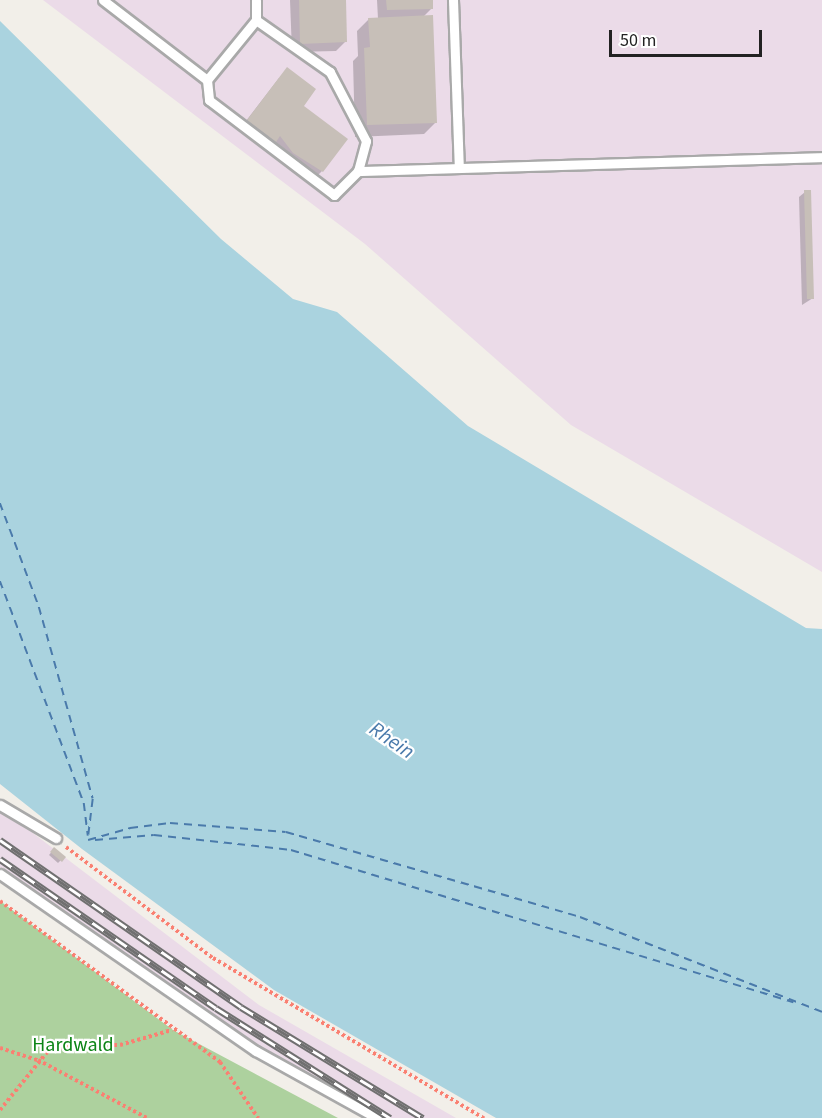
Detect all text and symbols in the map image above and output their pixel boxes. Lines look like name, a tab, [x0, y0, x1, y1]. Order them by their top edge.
scale bar	[612, 18, 765, 56]
text: 50 m	[620, 28, 656, 53]
water label: Rhein	[365, 716, 419, 764]
park label: Hardwald	[32, 1033, 114, 1057]

